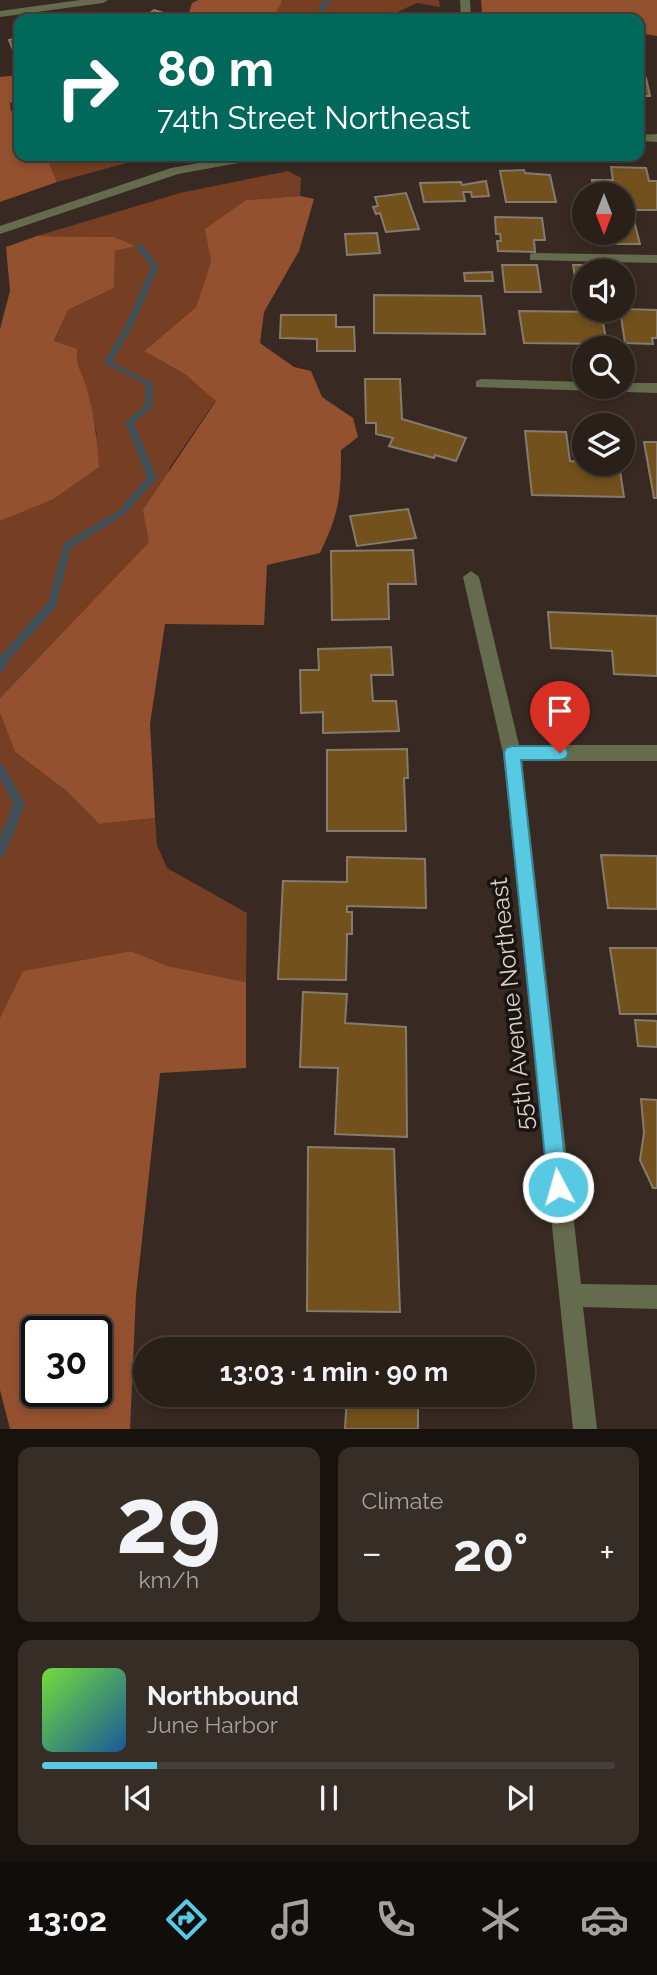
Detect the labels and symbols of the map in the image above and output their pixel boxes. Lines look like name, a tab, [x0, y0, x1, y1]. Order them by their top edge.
north arrow	[572, 182, 635, 245]
pin	[530, 681, 590, 753]
street label: 55th Avenue Northeast	[484, 876, 539, 1132]
position arrow	[521, 1150, 595, 1224]
speed limit sign: 30	[21, 1316, 112, 1407]

